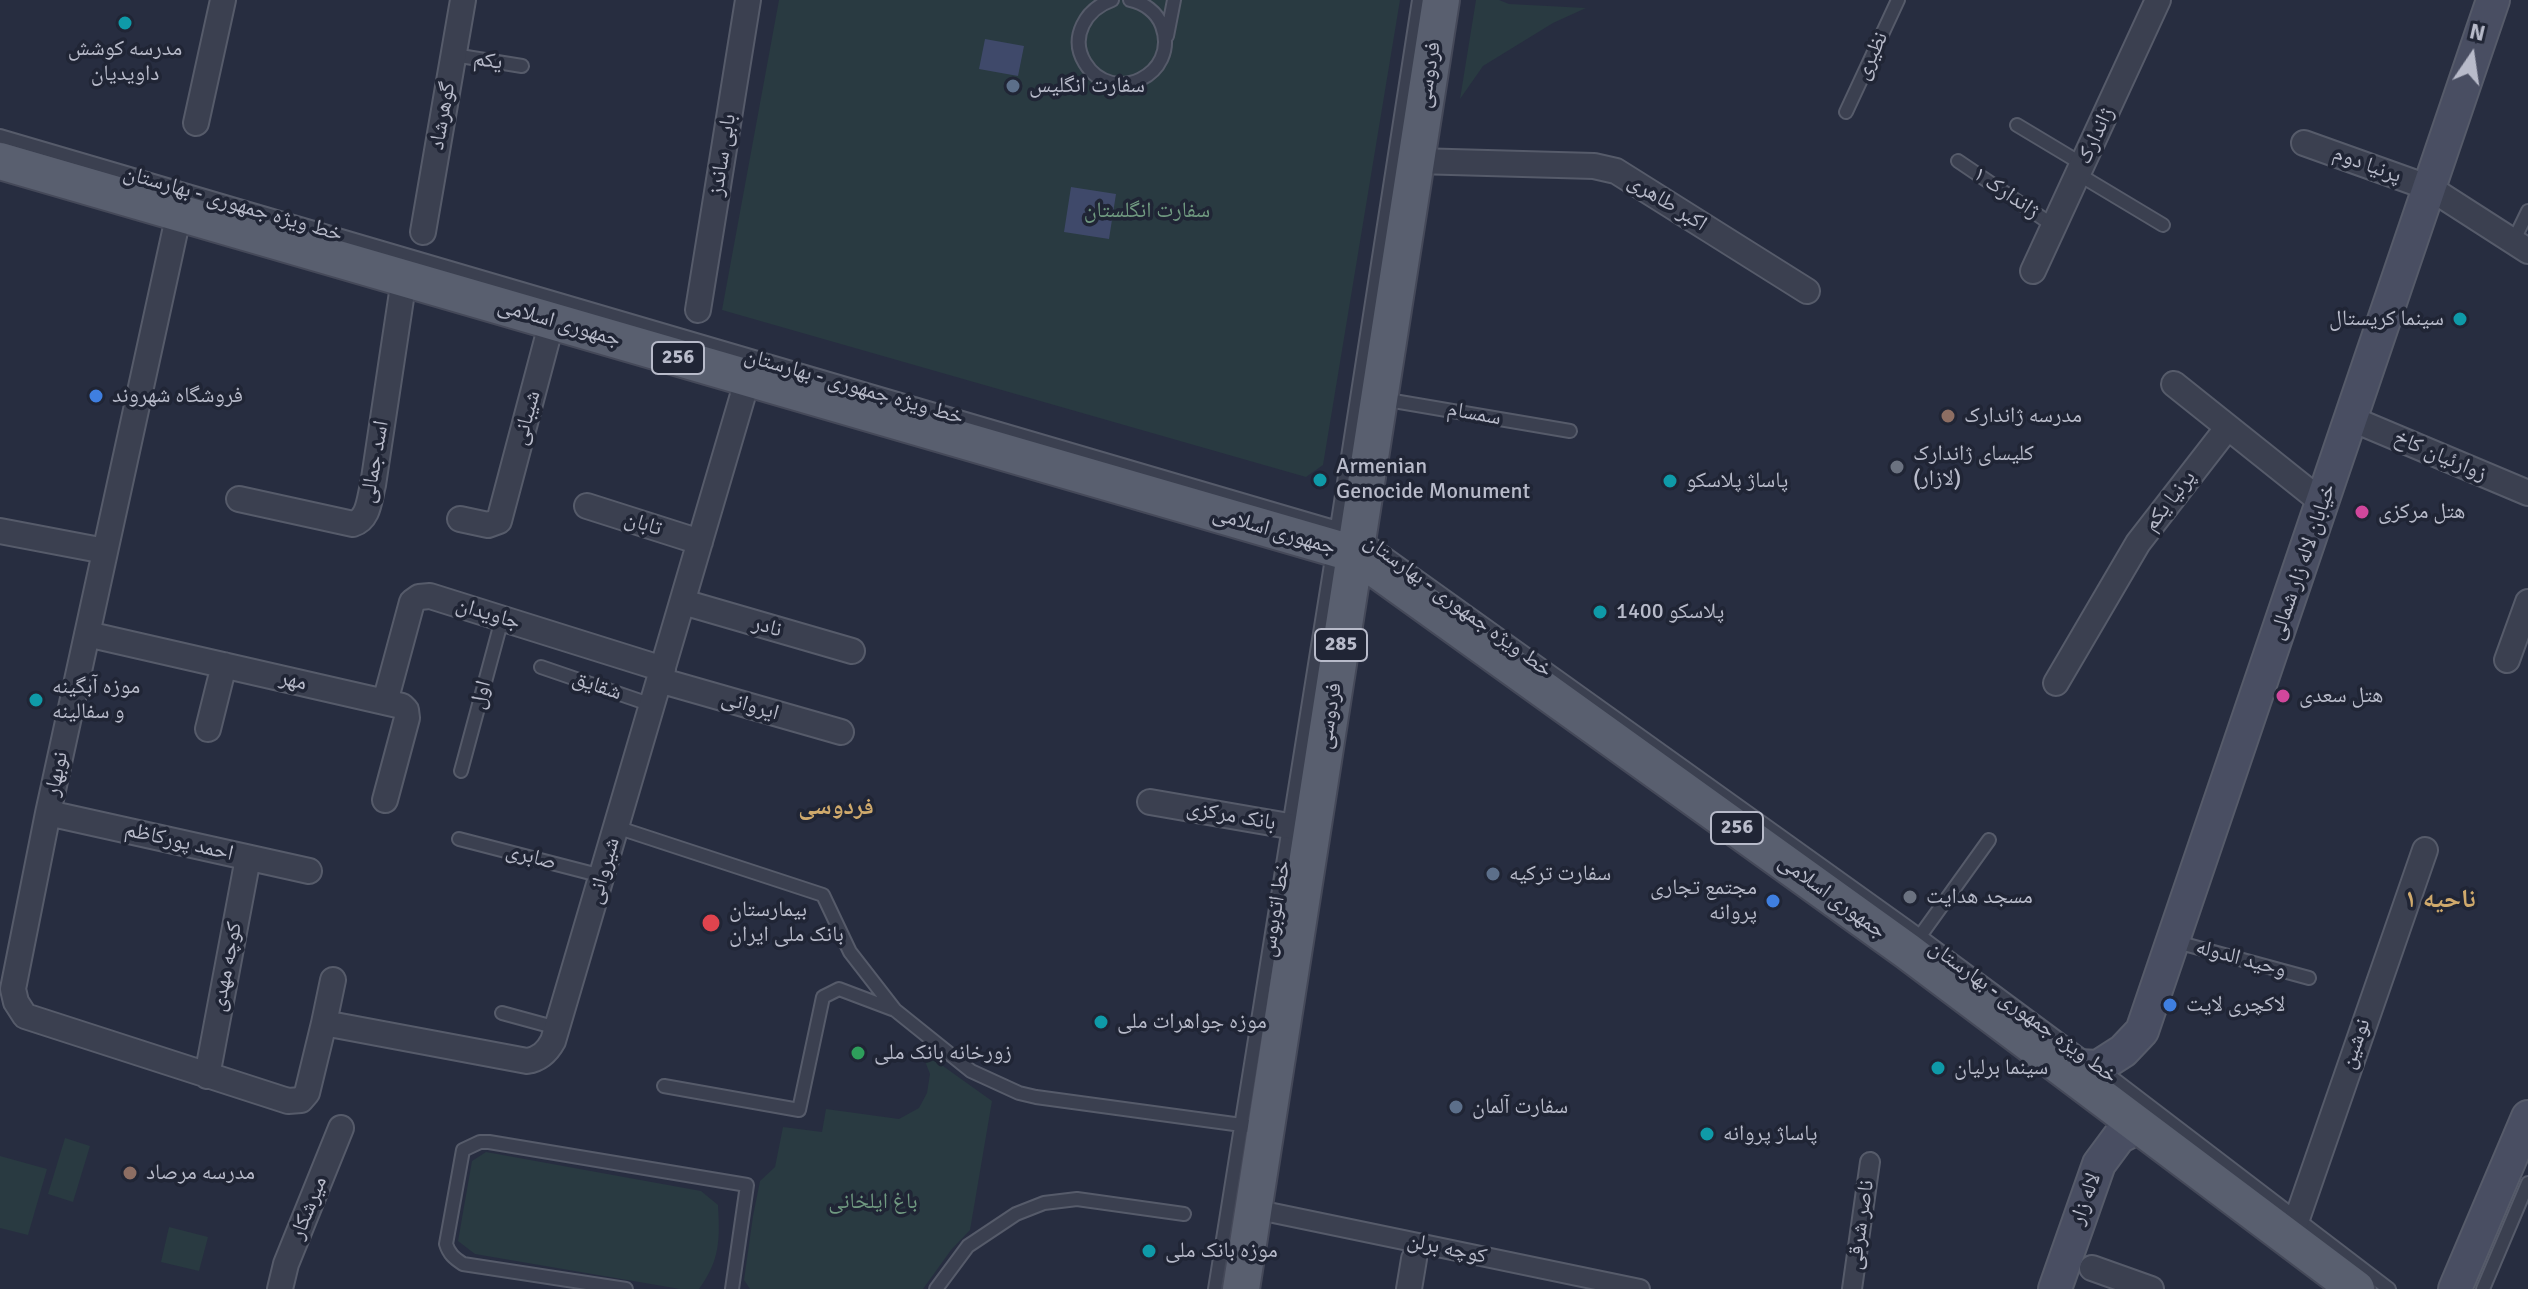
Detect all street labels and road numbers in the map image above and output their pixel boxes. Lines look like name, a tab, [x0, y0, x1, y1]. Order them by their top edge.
street label: نظیری	[1849, 28, 1895, 84]
street label: فردوسی	[1411, 40, 1447, 110]
street label: یکم	[471, 46, 505, 76]
street label: گوهرشاد	[424, 80, 462, 152]
street label: ژاندارک	[2071, 103, 2121, 169]
street label: بابی ساندز	[703, 112, 743, 198]
street label: پرنیا دوم	[2329, 140, 2405, 190]
street label: خط ویژه جمهوری - بهارستان	[120, 160, 346, 248]
street label: ژاندارک ۱	[1968, 161, 2044, 225]
street label: اکبر طاهری	[1623, 168, 1711, 238]
street label: جمهوری اسلامی	[494, 293, 624, 353]
road number: 256	[652, 342, 704, 374]
street label: خط ویژه جمهوری - بهارستان	[741, 343, 967, 431]
street label: شیبانی	[507, 388, 547, 448]
street label: سمسام	[1445, 396, 1503, 432]
street label: اسد جمالی	[355, 419, 395, 505]
street label: زوارئیان کاخ	[2390, 425, 2490, 487]
street label: پرنیا یکم	[2138, 465, 2202, 537]
street label: خیابان لاله زار شمالی	[2264, 480, 2342, 644]
street label: جمهوری اسلامی	[1209, 501, 1339, 561]
street label: تابان	[621, 506, 665, 542]
street label: خط ویژه جمهوری - بهارستان	[1358, 529, 1558, 683]
street label: جاویدان	[453, 592, 523, 636]
street label: نادر	[749, 610, 785, 644]
road number: 285	[1315, 629, 1367, 661]
street label: مهر	[277, 665, 309, 697]
street label: شقایق	[569, 665, 625, 707]
street label: اول	[465, 678, 497, 712]
street label: فردوسی	[1312, 681, 1348, 751]
street label: ایروانی	[718, 685, 782, 727]
street label: نوبهار	[39, 749, 75, 799]
street label: بانک مرکزی	[1184, 795, 1278, 837]
road number: 256	[1711, 812, 1763, 844]
street label: احمد پورکاظم	[122, 817, 236, 867]
street label: شیروانی	[582, 835, 626, 907]
street label: صابری	[503, 838, 559, 876]
street label: جمهوری اسلامی	[1773, 849, 1891, 945]
street label: خط اتوبوس	[1255, 859, 1297, 959]
street label: کوچه مهدی	[205, 920, 249, 1014]
street label: وحید الدوله	[2193, 934, 2289, 984]
street label: خط ویژه جمهوری - بهارستان	[1923, 935, 2123, 1089]
street label: نوشین	[2335, 1015, 2377, 1073]
street label: لاله زار	[2065, 1170, 2107, 1228]
street label: میرشکار	[284, 1173, 334, 1243]
street label: ناصر شرقی	[1842, 1178, 1880, 1272]
street label: کوچه برلن	[1405, 1228, 1489, 1270]

